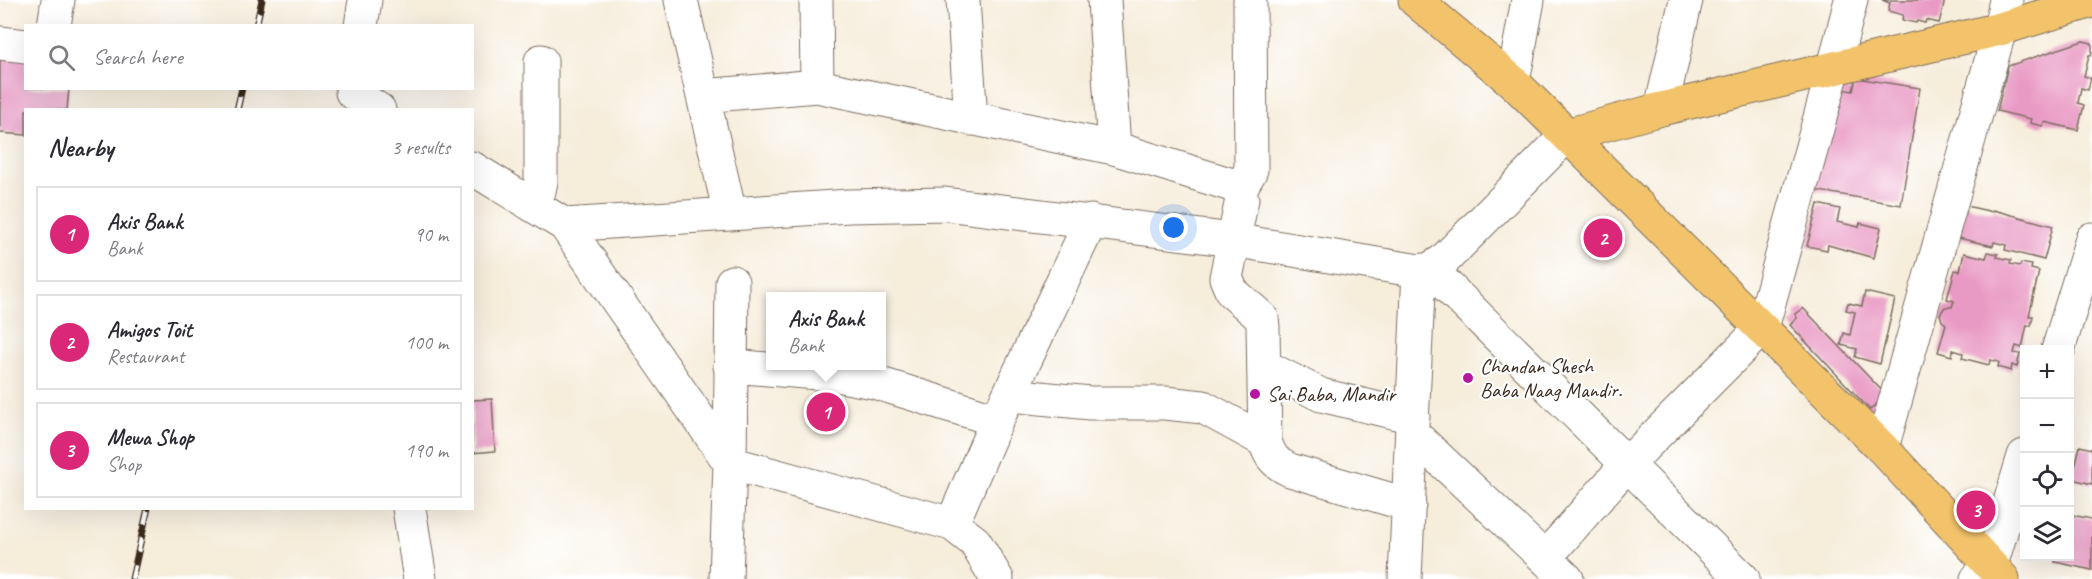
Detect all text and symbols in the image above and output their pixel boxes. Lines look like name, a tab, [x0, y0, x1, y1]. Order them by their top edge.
search box	[24, 24, 474, 90]
icon: search	[45, 41, 78, 74]
text: Search here	[93, 43, 183, 71]
text: Nearby	[48, 131, 113, 164]
text: 3 results	[391, 135, 450, 160]
text: Axis Bank	[107, 208, 182, 236]
your location	[1159, 213, 1188, 242]
pin: 2	[1584, 216, 1622, 260]
text: 1	[65, 222, 74, 247]
text: 90 m	[414, 222, 448, 247]
text: Bank	[107, 236, 142, 261]
popup	[766, 292, 886, 370]
text: Axis Bank	[788, 305, 864, 333]
text: Amigos Toit	[107, 316, 192, 344]
text: 2	[65, 330, 74, 355]
text: 100 m	[405, 330, 448, 355]
text: Bank	[788, 333, 824, 358]
text: Restaurant	[107, 344, 184, 369]
map controls	[2020, 345, 2074, 561]
button: +	[2020, 345, 2074, 399]
place label: Chandan Shesh Baba Naag Mandir.	[1480, 353, 1623, 403]
marker: Chandan Shesh Baba Naag Mandir.	[1461, 371, 1475, 385]
place label: Sai Baba, Mandir	[1267, 381, 1397, 407]
marker: Sai Baba, Mandir	[1248, 387, 1262, 401]
pin: 1	[806, 390, 846, 434]
button: −	[2020, 399, 2074, 453]
text: Mewa Shop	[107, 424, 193, 452]
text: 3	[65, 438, 74, 463]
text: 190 m	[405, 438, 448, 463]
text: Shop	[107, 452, 141, 477]
button: locate	[2020, 453, 2074, 507]
pin: 3	[1956, 488, 1996, 532]
button: layers	[2020, 507, 2074, 561]

